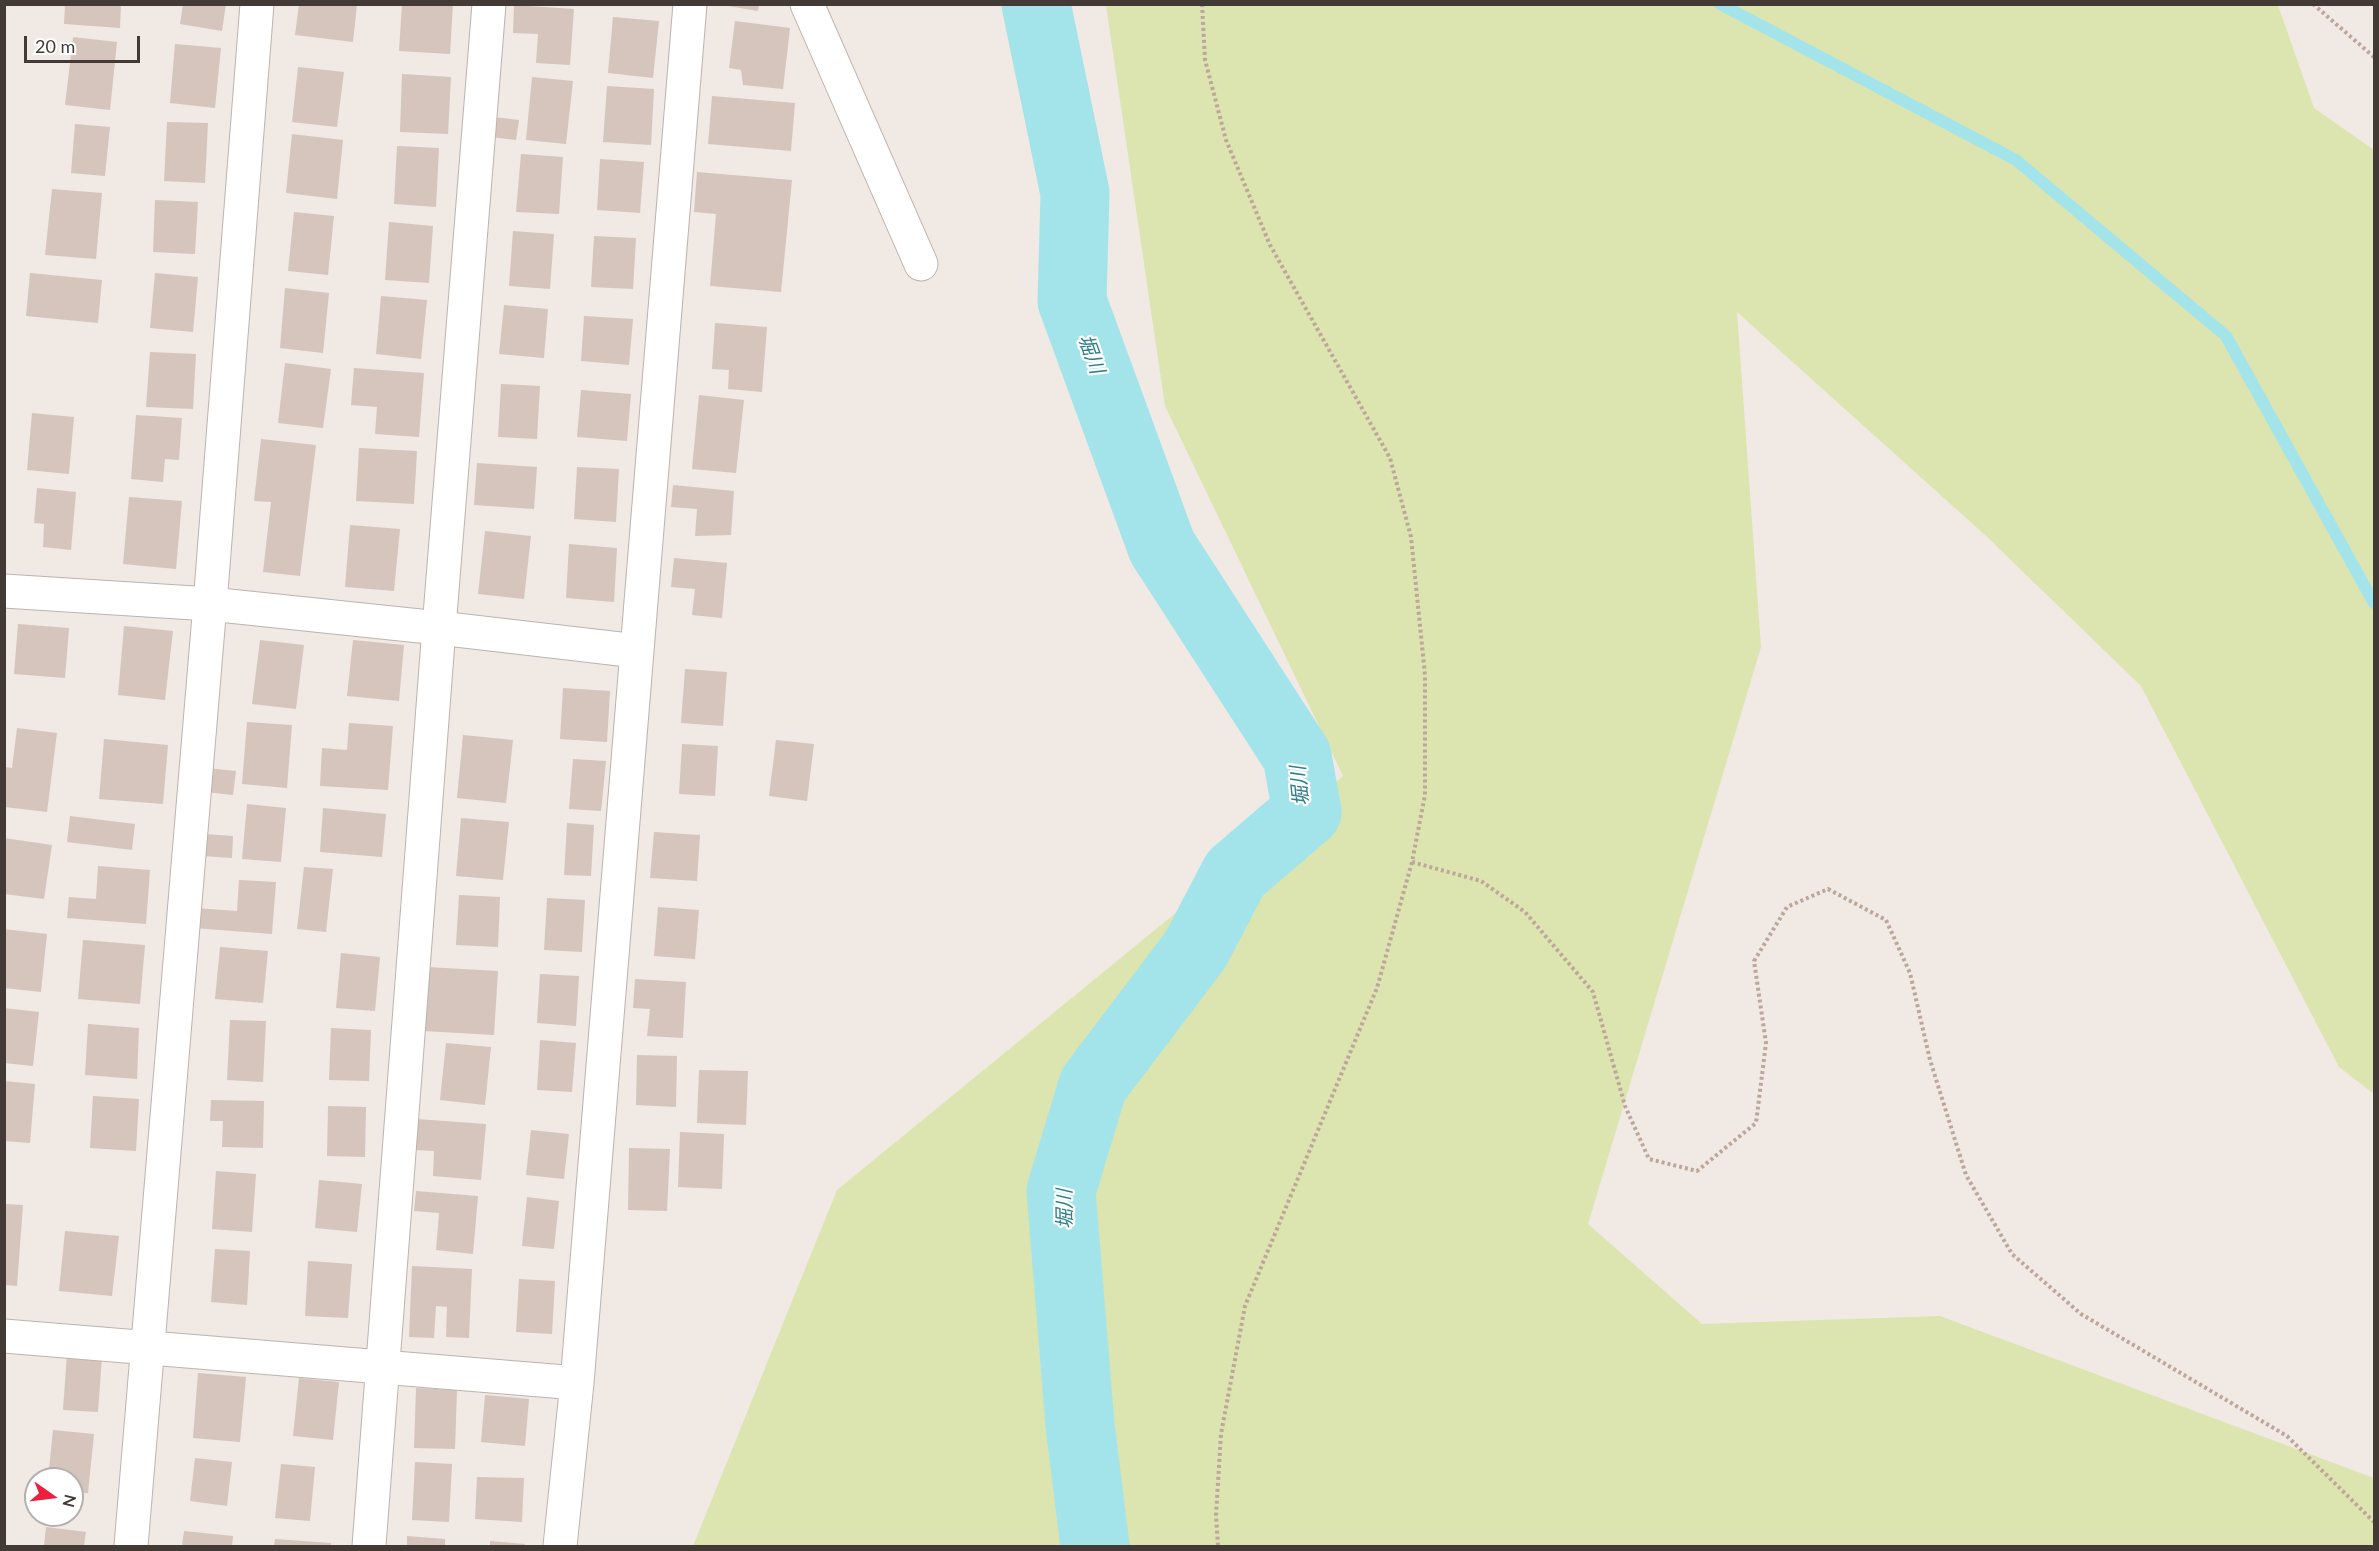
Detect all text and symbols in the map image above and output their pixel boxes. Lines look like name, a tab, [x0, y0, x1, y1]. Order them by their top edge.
scale bar	[27, 24, 142, 62]
text: 20 m	[35, 35, 75, 57]
water label: 堀川	[1073, 331, 1109, 377]
water label: 堀川	[1286, 765, 1314, 807]
water label: 堀川	[1053, 1189, 1077, 1229]
north arrow	[24, 1467, 84, 1527]
text: N	[59, 1493, 81, 1509]

